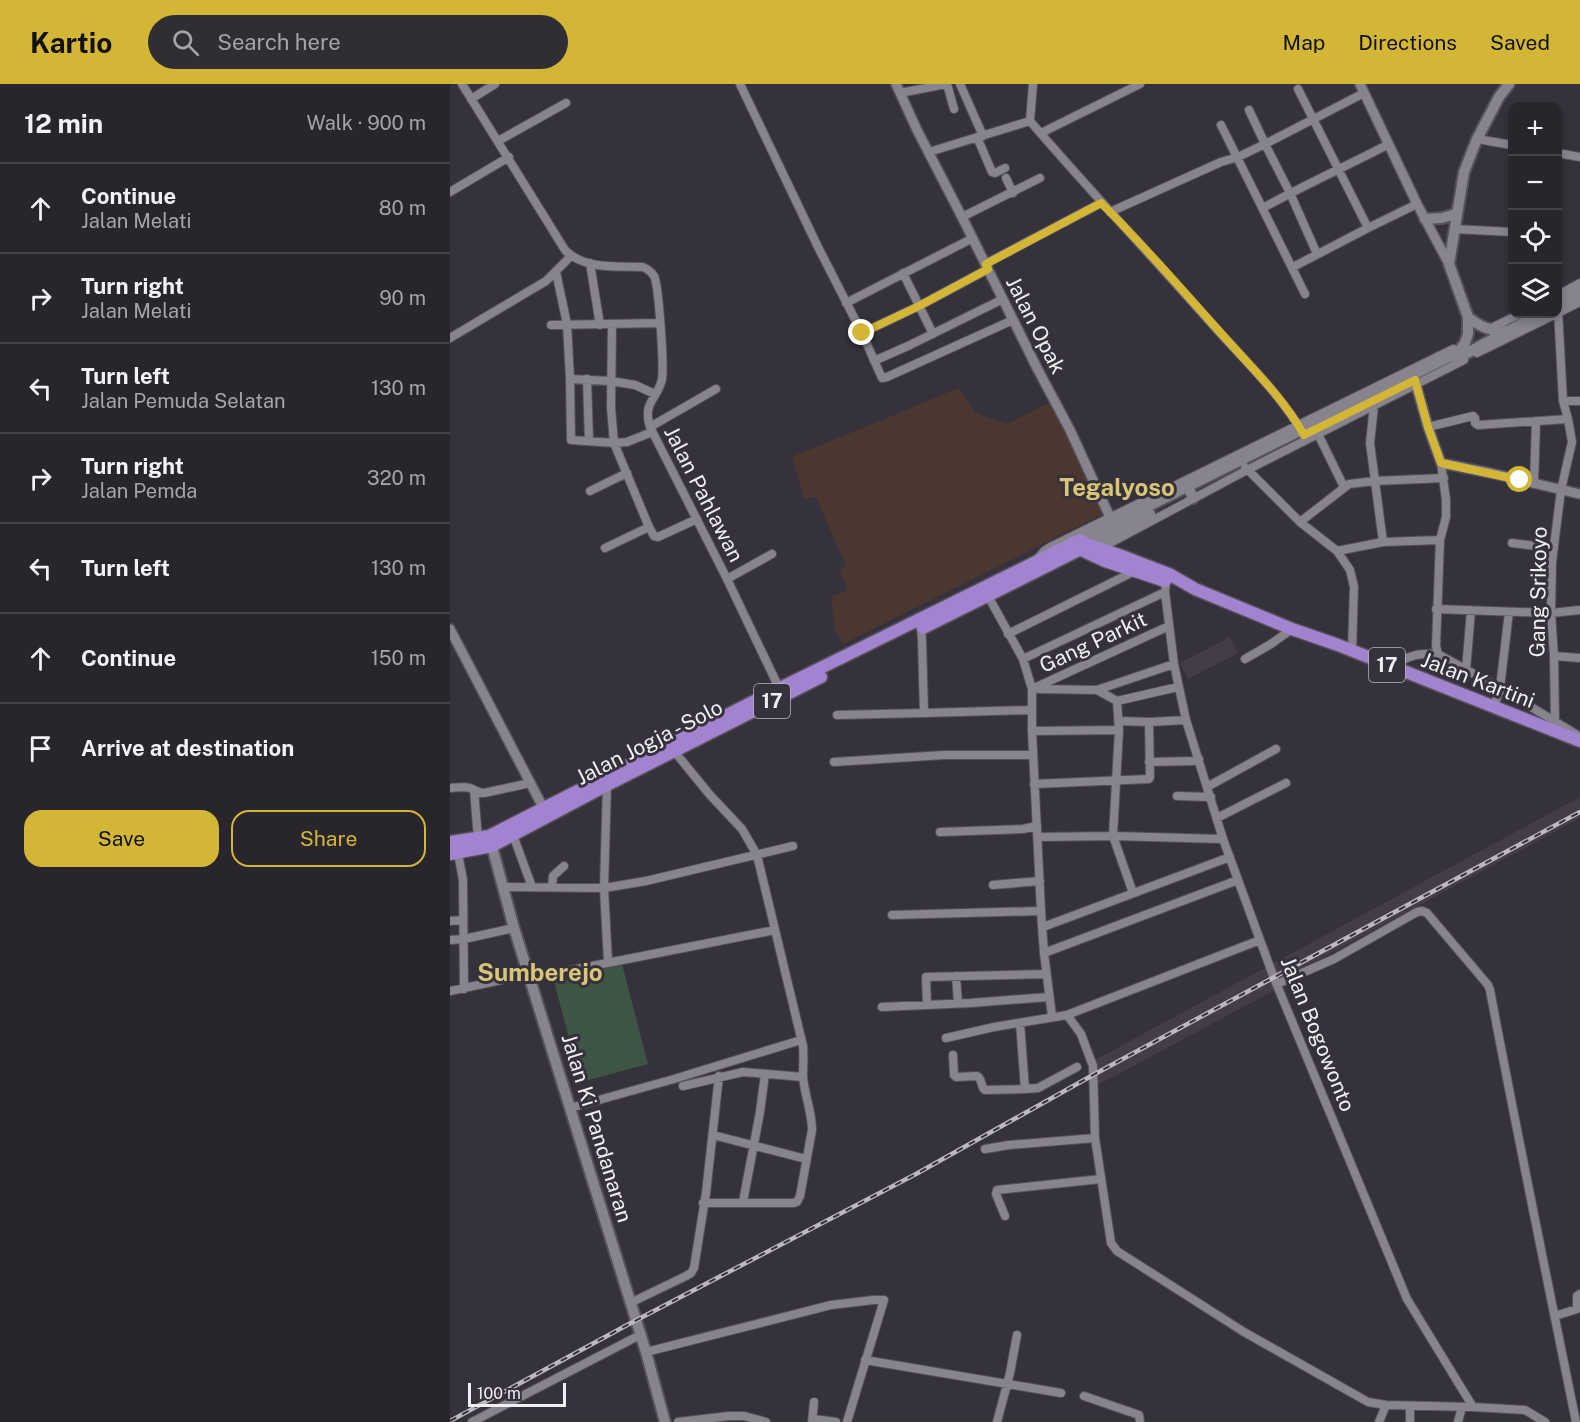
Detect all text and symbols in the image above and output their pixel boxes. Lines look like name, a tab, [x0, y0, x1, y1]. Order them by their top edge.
search box	[148, 15, 568, 69]
text: Kartio	[30, 26, 112, 59]
icon: search	[169, 26, 202, 59]
text: Search here	[217, 29, 341, 55]
text: Map	[1283, 30, 1325, 55]
text: Directions	[1358, 30, 1457, 55]
text: Saved	[1490, 30, 1550, 55]
map controls	[1508, 102, 1562, 318]
button: +	[1508, 102, 1562, 156]
text: 12 min	[24, 108, 103, 139]
text: Walk · 900 m	[307, 111, 426, 135]
button: −	[1508, 156, 1562, 210]
text: Continue	[81, 183, 176, 209]
icon: ahead	[24, 192, 57, 225]
text: 80 m	[379, 196, 426, 220]
text: Jalan Melati	[81, 209, 191, 233]
button: locate	[1508, 210, 1562, 264]
button: layers	[1508, 264, 1562, 318]
street label: Jalan Opak	[1001, 272, 1071, 378]
text: Turn right	[81, 273, 184, 299]
icon: right	[24, 282, 57, 315]
text: 90 m	[379, 286, 426, 310]
text: Jalan Melati	[81, 299, 191, 323]
route end	[848, 319, 874, 345]
text: Turn left	[81, 363, 170, 389]
icon: left	[24, 372, 57, 405]
text: 130 m	[371, 376, 426, 400]
text: Jalan Pemuda Selatan	[81, 389, 286, 413]
street label: Jalan Pahlawan	[659, 422, 749, 566]
text: Turn right	[81, 453, 184, 479]
icon: right	[24, 462, 57, 495]
text: 320 m	[367, 466, 426, 490]
route start	[1506, 466, 1532, 492]
district label: Tegalyoso	[1059, 473, 1175, 501]
text: Jalan Pemda	[81, 479, 197, 503]
street label: Gang Srikoyo	[1524, 526, 1552, 658]
icon: left	[24, 552, 57, 585]
text: Turn left	[81, 555, 170, 581]
text: 130 m	[371, 556, 426, 580]
street label: Gang Parkit	[1035, 606, 1151, 678]
icon: ahead	[24, 642, 57, 675]
text: Continue	[81, 645, 176, 671]
text: 150 m	[371, 646, 426, 670]
street label: Jalan Kartini	[1418, 647, 1538, 713]
road number: 17	[1369, 648, 1405, 682]
road number: 17	[754, 684, 790, 718]
street label: Jalan Jogja - Solo	[571, 694, 727, 790]
icon: arrive	[24, 732, 57, 765]
text: Arrive at destination	[81, 735, 294, 761]
button: Save	[24, 810, 219, 867]
button: Share	[231, 810, 426, 867]
street label: Jalan Bogowonto	[1276, 953, 1360, 1115]
district label: Sumberejo	[477, 958, 603, 986]
street label: Jalan Ki Pandanaran	[556, 1031, 638, 1225]
scale bar	[468, 1380, 566, 1408]
text: 100 m	[477, 1384, 521, 1403]

